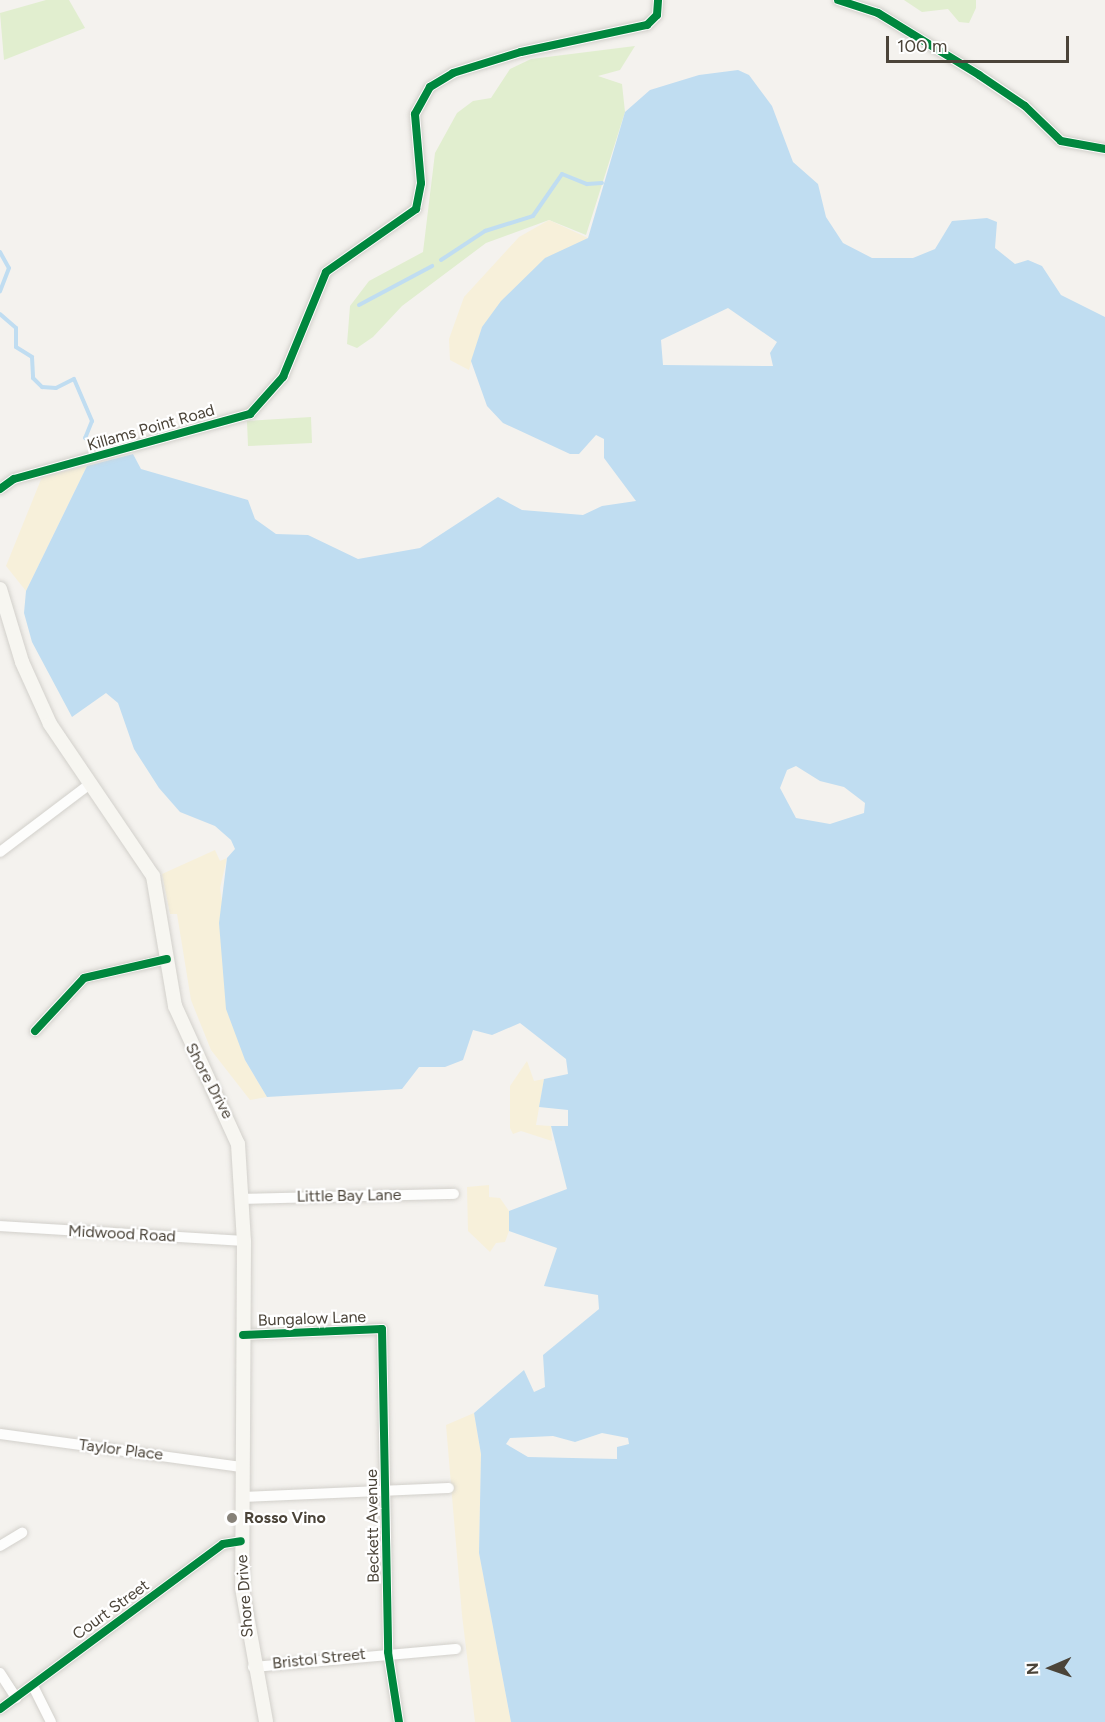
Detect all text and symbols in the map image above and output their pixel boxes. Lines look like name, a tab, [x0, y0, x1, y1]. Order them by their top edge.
scale bar	[889, 24, 1072, 62]
text: 100 m	[897, 35, 947, 57]
street label: Killams Point Road	[85, 401, 217, 455]
street label: Shore Drive	[181, 1040, 237, 1122]
street label: Little Bay Lane	[297, 1185, 401, 1207]
street label: Midwood Road	[68, 1222, 176, 1246]
street label: Bungalow Lane	[257, 1308, 367, 1330]
street label: Taylor Place	[78, 1435, 164, 1465]
street label: Beckett Avenue	[362, 1469, 384, 1583]
place label: Rosso Vino	[244, 1508, 326, 1528]
marker: Rosso Vino	[225, 1511, 239, 1525]
street label: Shore Drive	[233, 1554, 257, 1638]
street label: Court Street	[69, 1576, 153, 1644]
north arrow	[1021, 1638, 1081, 1698]
street label: Bristol Street	[271, 1645, 367, 1673]
text: N	[1023, 1662, 1042, 1675]

